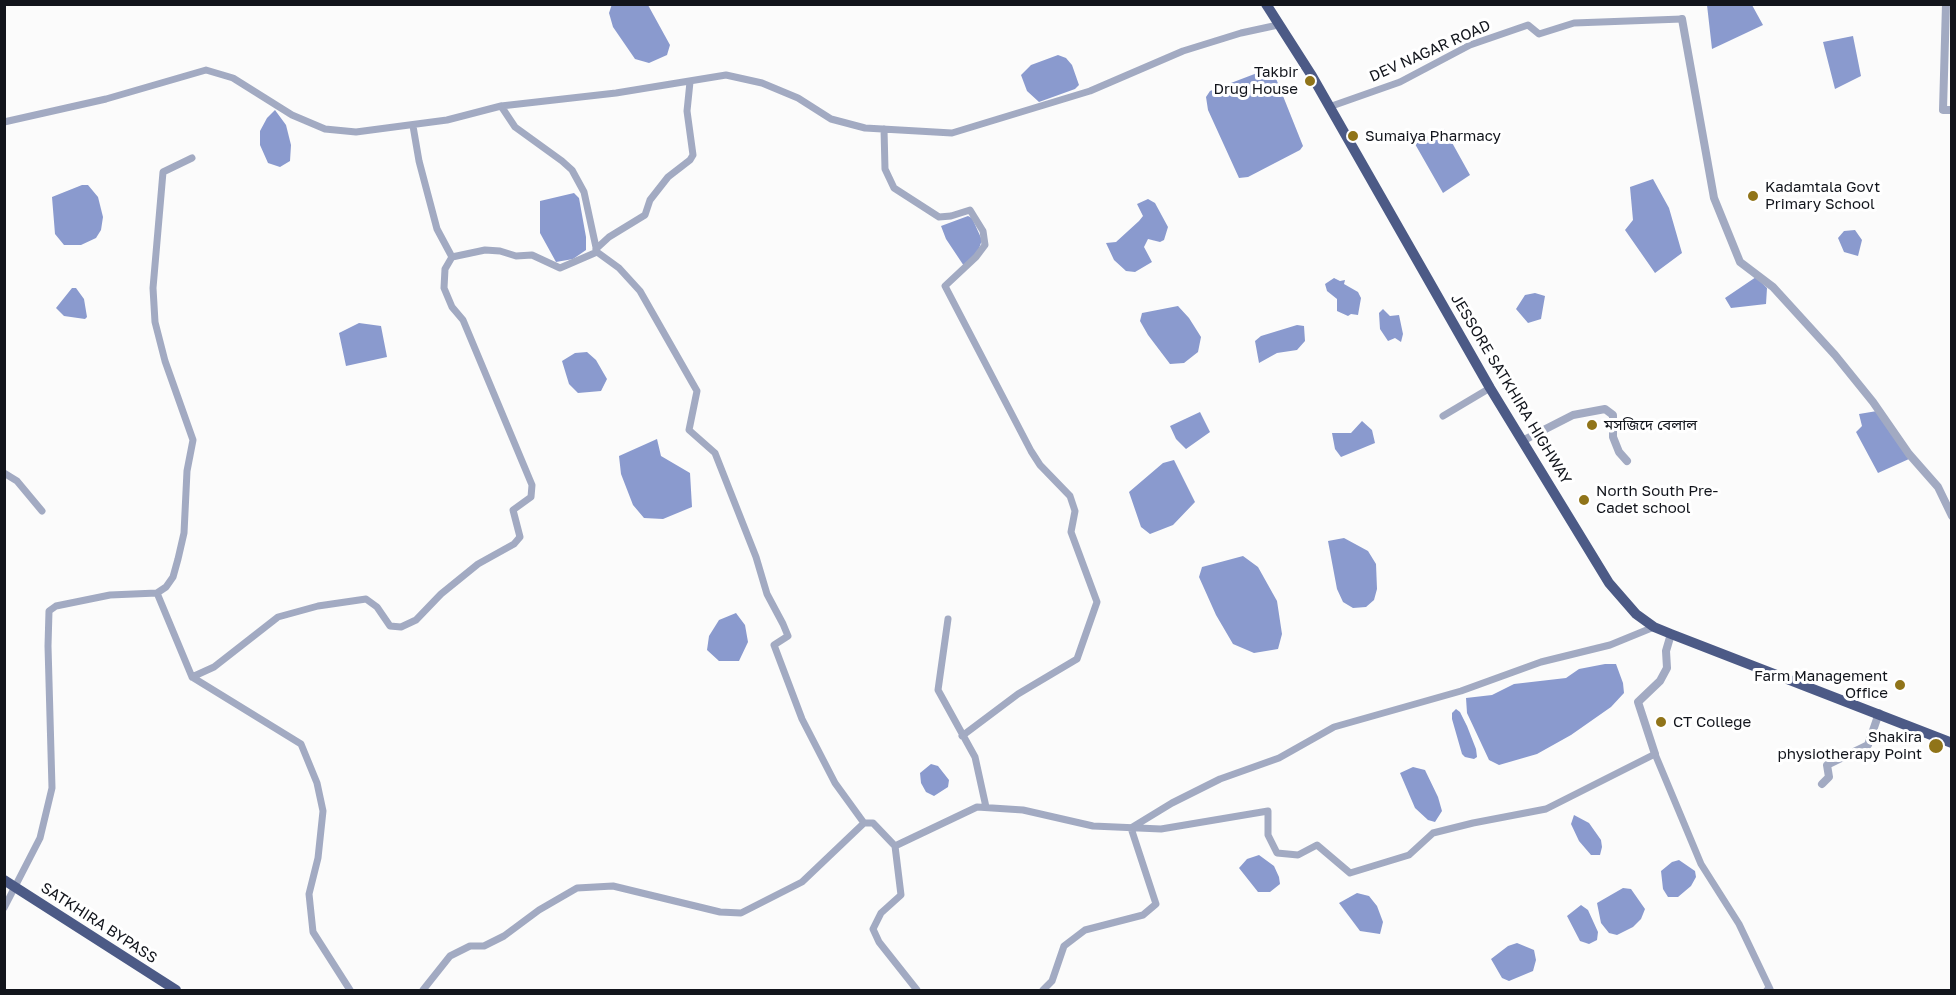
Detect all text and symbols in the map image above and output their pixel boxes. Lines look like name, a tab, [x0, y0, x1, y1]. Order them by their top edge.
street label: DEV NAGAR ROAD	[1367, 16, 1493, 86]
place label: Takbir Drug House	[1213, 63, 1298, 98]
marker: Takbir Drug House	[1303, 74, 1317, 88]
place label: Sumaiya Pharmacy	[1365, 127, 1501, 145]
marker: Sumaiya Pharmacy	[1346, 129, 1360, 143]
place label: Kadamtala Govt Primary School	[1765, 178, 1880, 213]
marker: Kadamtala Govt Primary School	[1746, 189, 1760, 203]
street label: JESSORE SATKHIRA HIGHWAY	[1447, 291, 1575, 487]
place label: মসজিদে বেলাল	[1604, 416, 1697, 434]
marker: মসজিদে বেলাল	[1585, 418, 1599, 432]
place label: North South Pre- Cadet school	[1596, 482, 1718, 517]
marker: North South Pre- Cadet school	[1577, 493, 1591, 507]
place label: Farm Management Office	[1754, 667, 1888, 702]
marker: Farm Management Office	[1893, 678, 1907, 692]
place label: CT College	[1673, 713, 1751, 731]
marker: CT College	[1654, 715, 1668, 729]
place label: Shakira physiotherapy Point	[1778, 728, 1922, 763]
marker: Shakira physiotherapy Point	[1927, 737, 1945, 755]
street label: SATKHIRA BYPASS	[38, 879, 160, 967]

